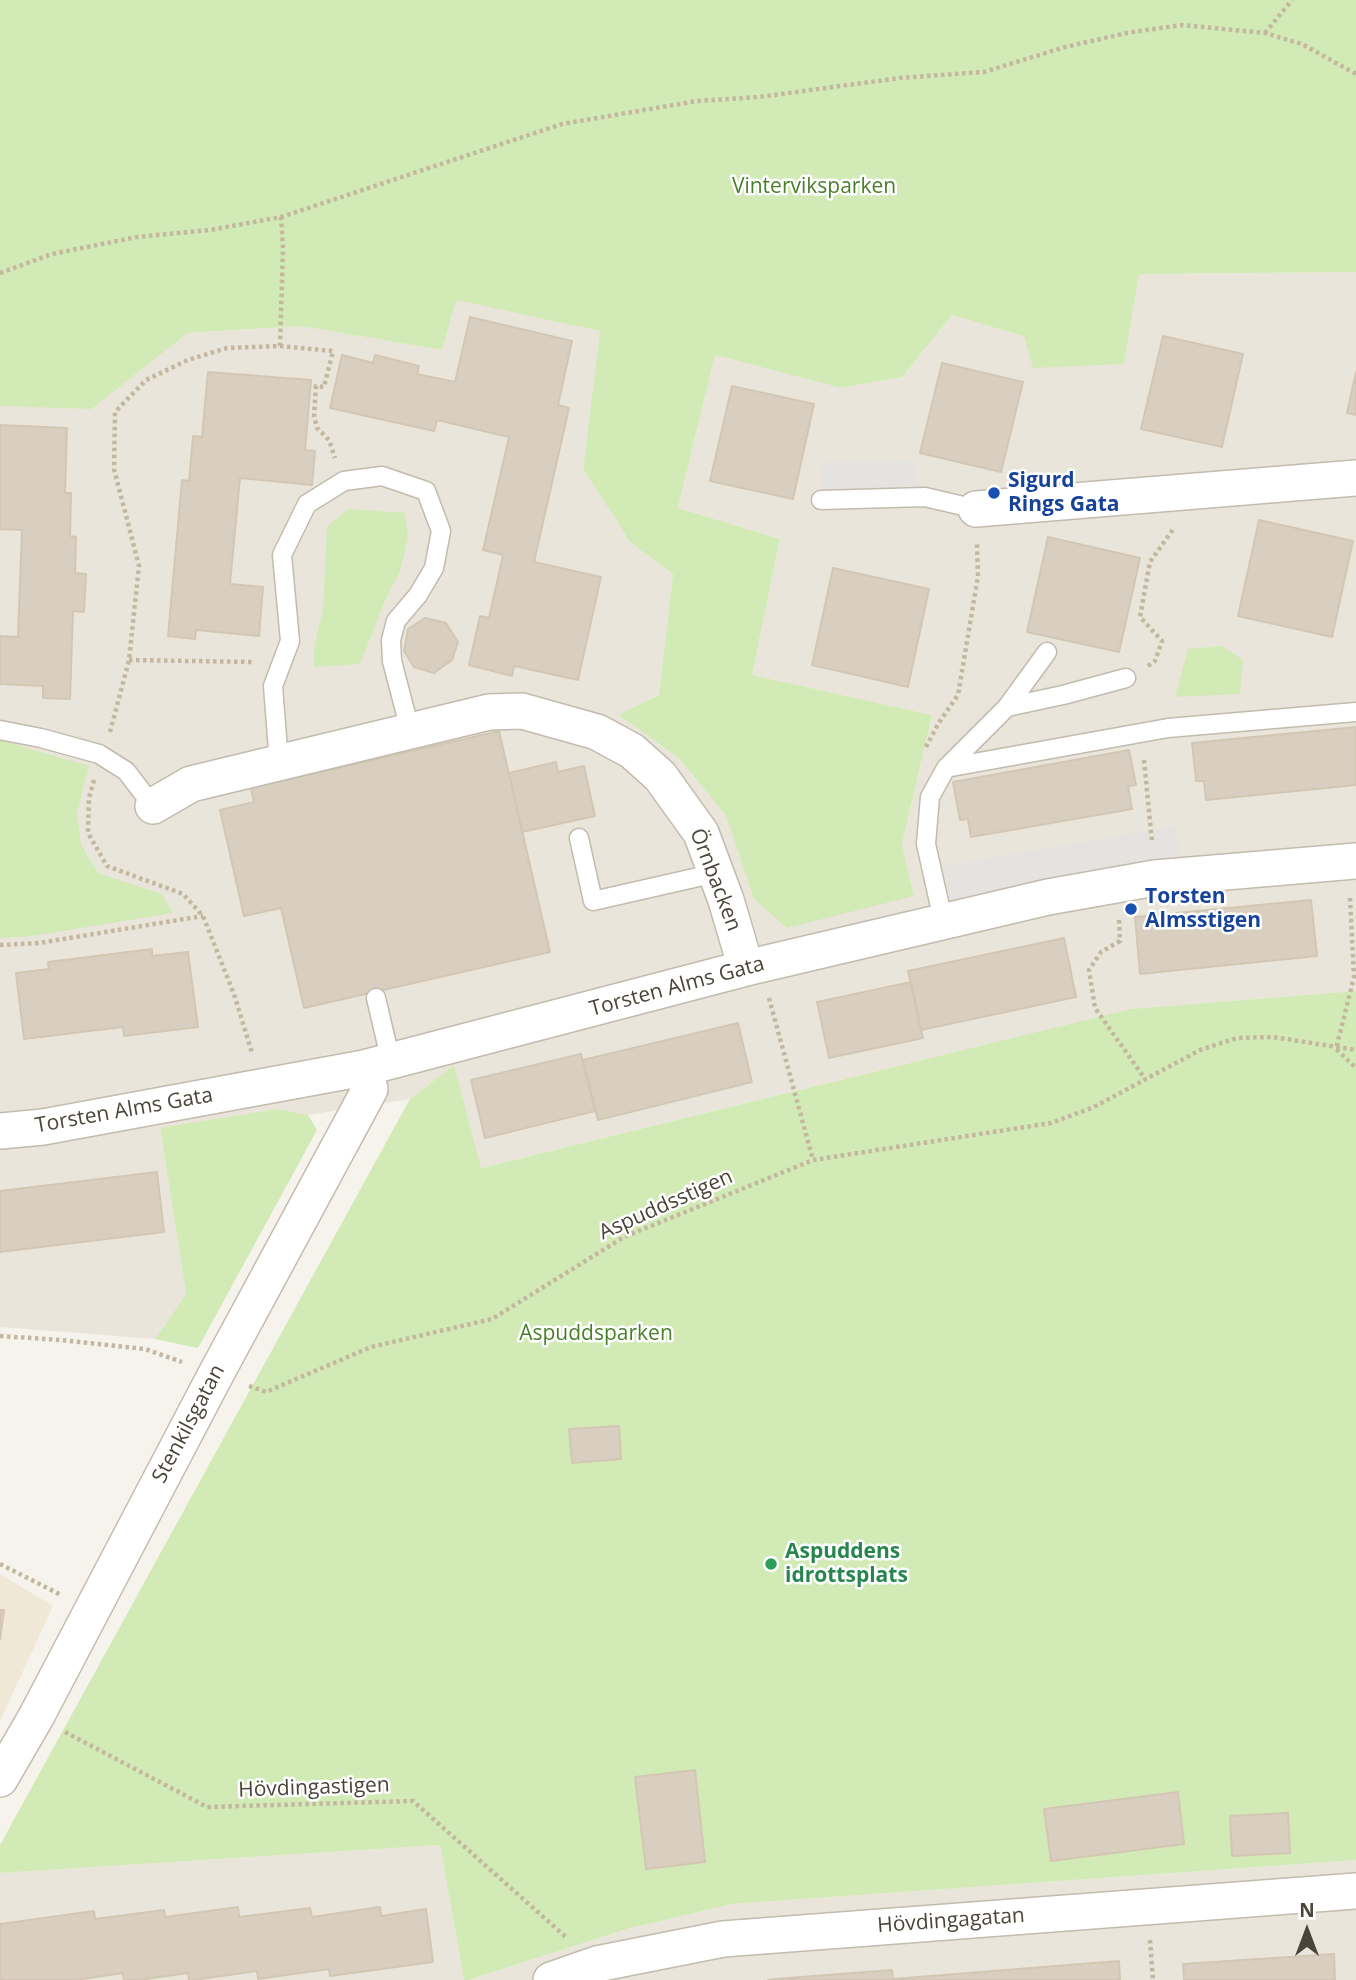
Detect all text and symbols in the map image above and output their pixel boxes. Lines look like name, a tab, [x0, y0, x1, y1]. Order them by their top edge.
park label: Vinterviksparken	[732, 174, 896, 200]
place label: Sigurd Rings Gata	[1008, 468, 1120, 518]
marker: Sigurd Rings Gata	[986, 485, 1002, 501]
street label: Örnbacken	[684, 825, 746, 935]
place label: Torsten Almsstigen	[1145, 884, 1261, 934]
marker: Torsten Almsstigen	[1123, 901, 1139, 917]
street label: Torsten Alms Gata	[587, 952, 767, 1022]
street label: Torsten Alms Gata	[33, 1083, 215, 1139]
street label: Aspuddsstigen	[595, 1164, 737, 1246]
park label: Aspuddsparken	[519, 1321, 673, 1347]
street label: Stenkilsgatan	[147, 1361, 231, 1487]
place label: Aspuddens idrottsplats	[785, 1539, 908, 1589]
marker: Aspuddens idrottsplats	[763, 1556, 779, 1572]
street label: Hövdingastigen	[238, 1773, 390, 1803]
north arrow	[1272, 1896, 1342, 1966]
text: N	[1299, 1897, 1315, 1923]
street label: Hövdingagatan	[876, 1903, 1026, 1939]

